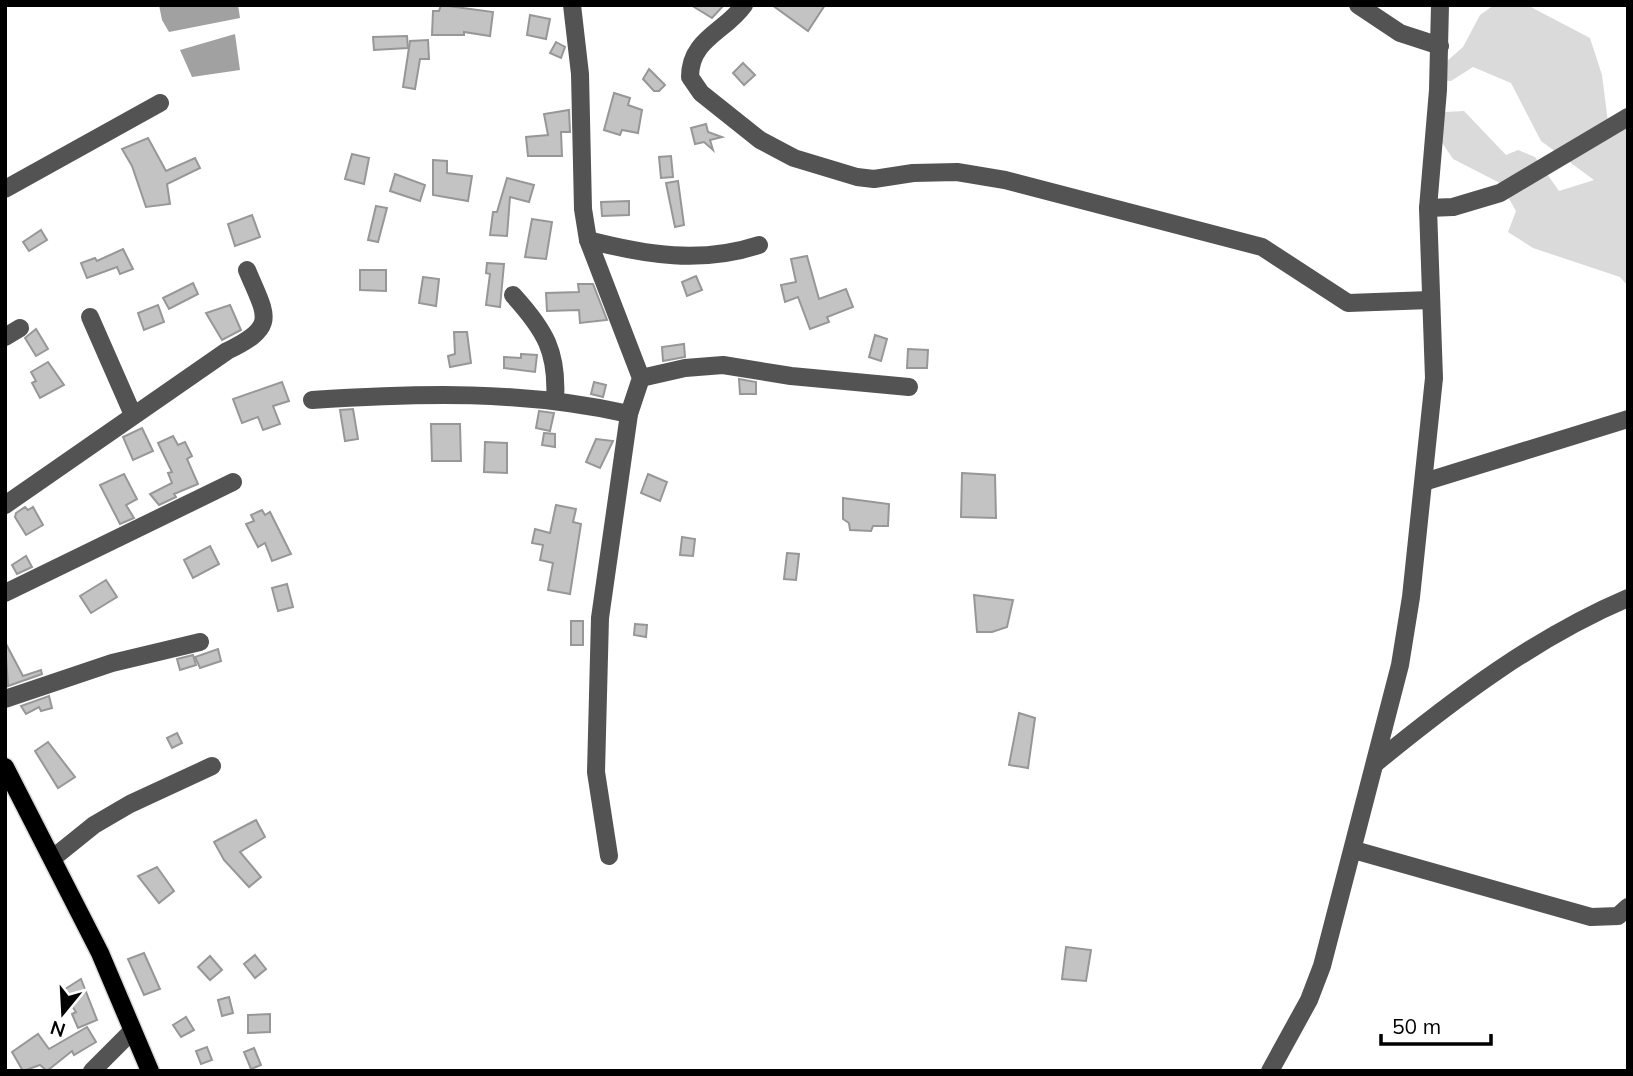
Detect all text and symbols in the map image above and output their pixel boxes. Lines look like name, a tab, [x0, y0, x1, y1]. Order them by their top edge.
north arrow	[28, 978, 98, 1048]
scale bar	[1381, 1002, 1491, 1046]
text: 50 m	[1392, 1013, 1441, 1039]
text: N	[47, 1016, 68, 1043]

